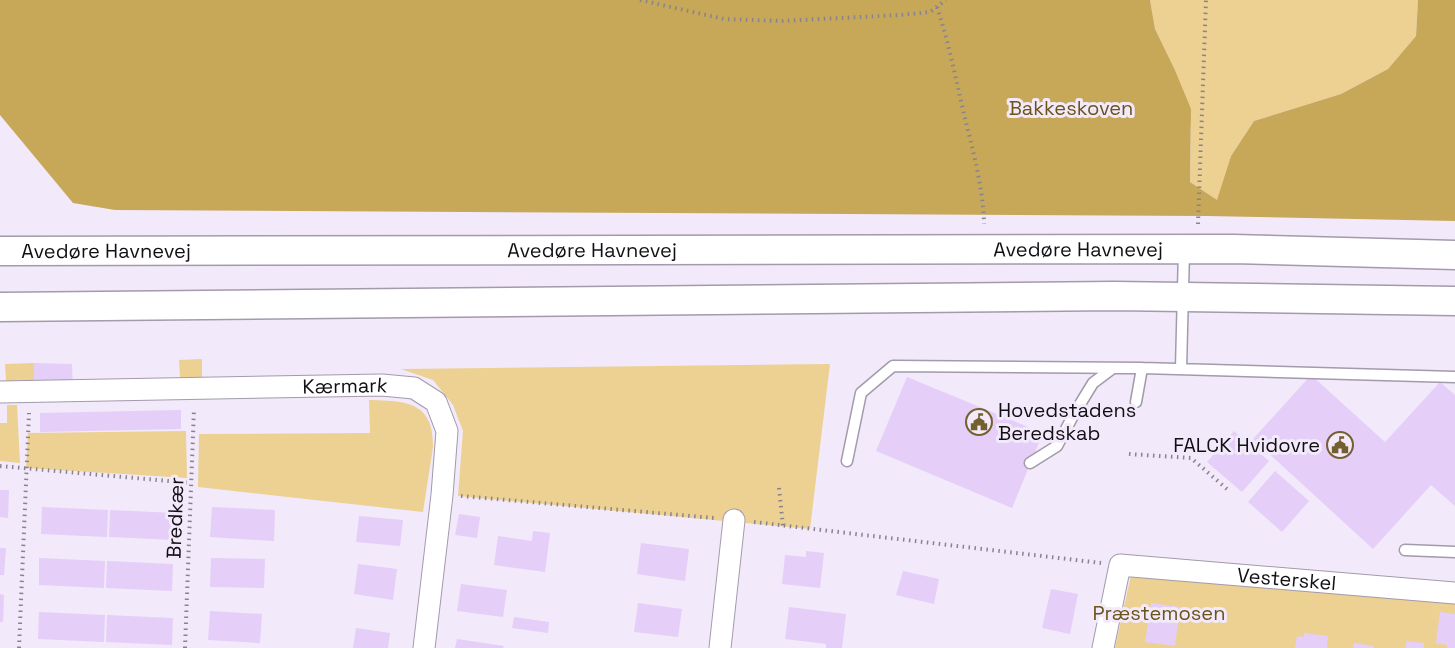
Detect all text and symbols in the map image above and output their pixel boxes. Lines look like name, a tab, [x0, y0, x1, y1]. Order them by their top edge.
park label: Bakkeskoven	[1009, 95, 1133, 121]
street label: Avedøre Havnevej	[993, 236, 1163, 262]
street label: Avedøre Havnevej	[507, 237, 677, 263]
street label: Avedøre Havnevej	[21, 238, 191, 264]
street label: Kærmark	[302, 372, 389, 399]
place label: Hovedstadens Beredskab	[998, 397, 1136, 446]
public building icon: Hovedstadens Beredskab	[964, 407, 994, 437]
public building icon: FALCK Hvidovre	[1325, 430, 1355, 460]
place label: FALCK Hvidovre	[1173, 432, 1320, 458]
street label: Bredkær	[161, 477, 189, 559]
street label: Vesterskel	[1236, 562, 1337, 596]
park label: Præstemosen	[1093, 600, 1225, 626]

